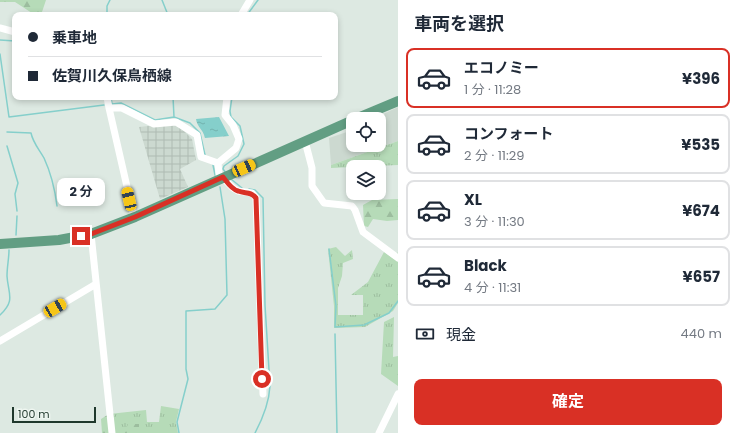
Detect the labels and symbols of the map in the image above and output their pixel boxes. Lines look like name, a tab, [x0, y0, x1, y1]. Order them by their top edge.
car	[231, 158, 257, 178]
callout: 2 分	[57, 178, 105, 206]
car	[120, 186, 138, 212]
route end	[72, 227, 90, 245]
car	[42, 297, 68, 319]
route start	[253, 370, 271, 388]
scale bar	[12, 405, 96, 424]

